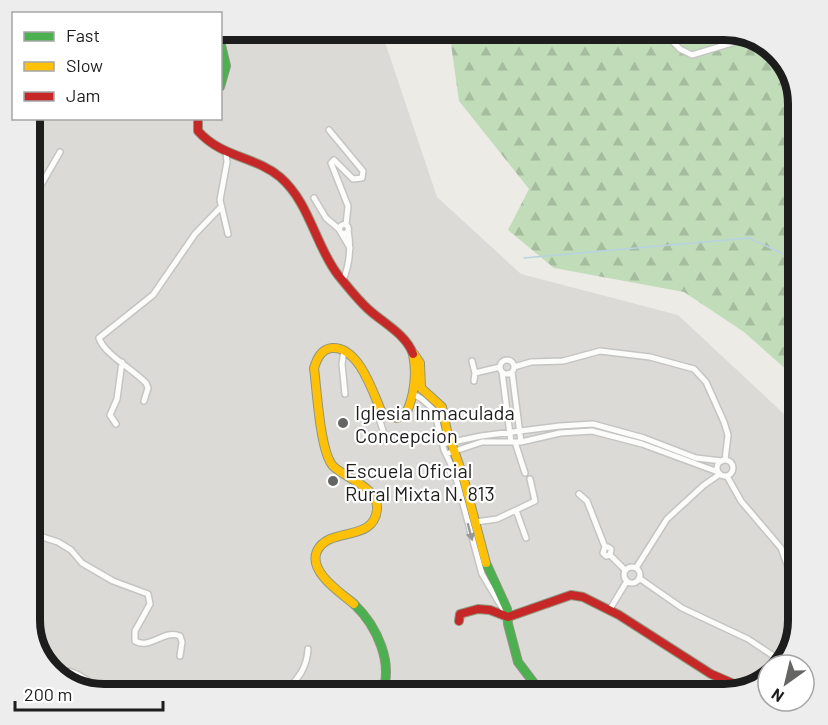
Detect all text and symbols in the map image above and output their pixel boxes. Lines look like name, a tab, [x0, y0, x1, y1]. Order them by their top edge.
legend	[12, 12, 222, 120]
text: Fast	[66, 24, 100, 46]
text: Slow	[66, 54, 103, 76]
text: Jam	[66, 84, 100, 106]
place label: Iglesia Inmaculada Concepcion	[355, 400, 515, 447]
marker: Iglesia Inmaculada Concepcion	[336, 416, 350, 430]
place label: Escuela Oficial Rural Mixta N. 813	[345, 458, 495, 505]
marker: Escuela Oficial Rural Mixta N. 813	[326, 474, 340, 488]
one-way arrow	[466, 523, 475, 541]
north arrow	[756, 653, 816, 713]
scale bar	[15, 674, 164, 712]
text: 200 m	[24, 683, 72, 705]
text: N	[768, 685, 787, 707]

